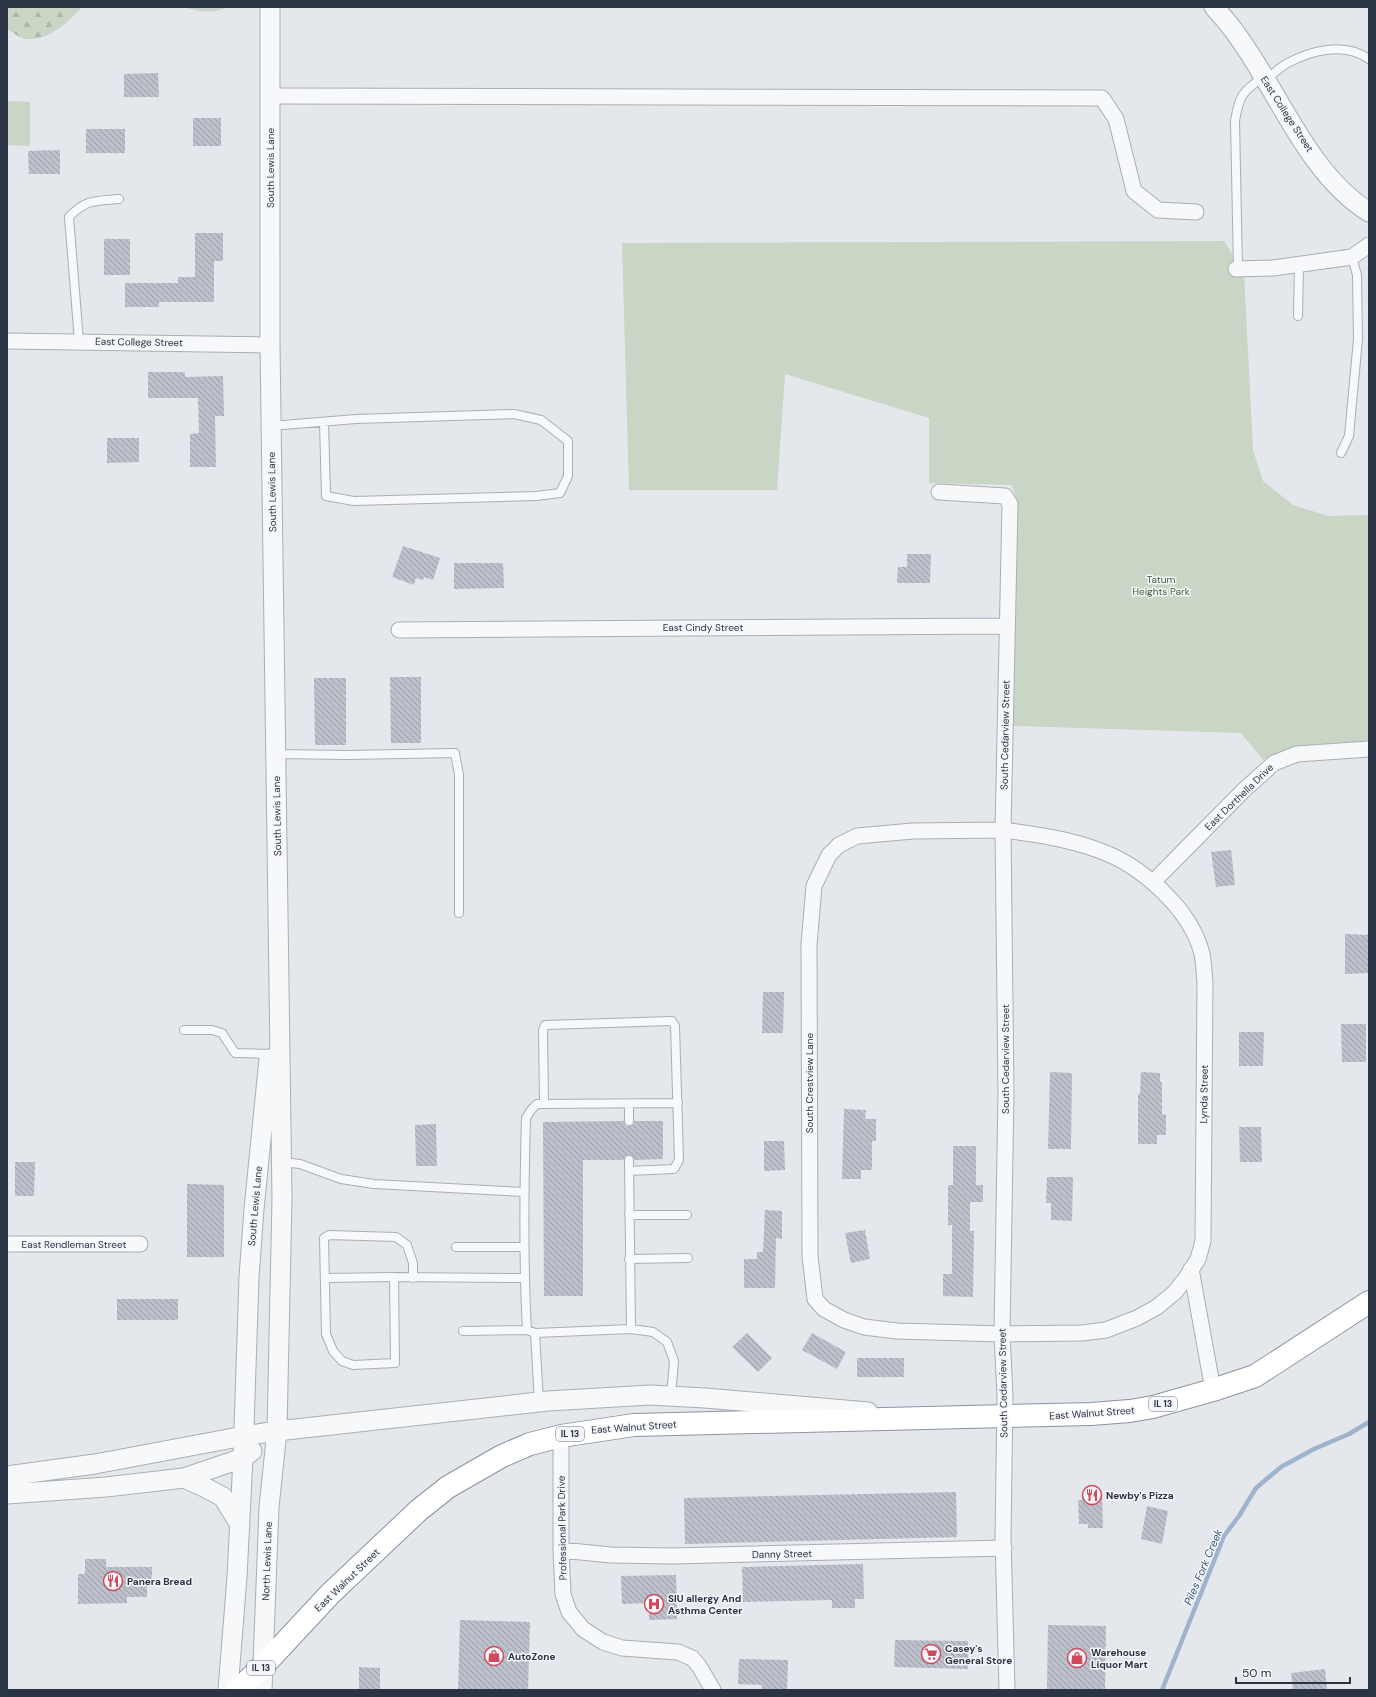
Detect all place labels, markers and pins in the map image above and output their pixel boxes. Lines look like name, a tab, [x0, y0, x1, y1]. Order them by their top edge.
restaurant icon: Newby's Pizza	[1081, 1484, 1103, 1506]
place label: Newby's Pizza	[1106, 1489, 1174, 1502]
restaurant icon: Panera Bread	[102, 1570, 124, 1592]
place label: Panera Bread	[127, 1575, 192, 1588]
place label: SIU allergy And Asthma Center	[668, 1592, 742, 1617]
hospital icon: SIU allergy And Asthma Center	[643, 1593, 665, 1615]
place label: Casey's General Store	[945, 1642, 1012, 1667]
supermarket icon: Casey's General Store	[920, 1643, 942, 1665]
shop icon: AutoZone	[483, 1645, 505, 1667]
place label: Warehouse Liquor Mart	[1091, 1646, 1148, 1671]
shop icon: Warehouse Liquor Mart	[1066, 1647, 1088, 1669]
place label: AutoZone	[508, 1650, 556, 1663]

